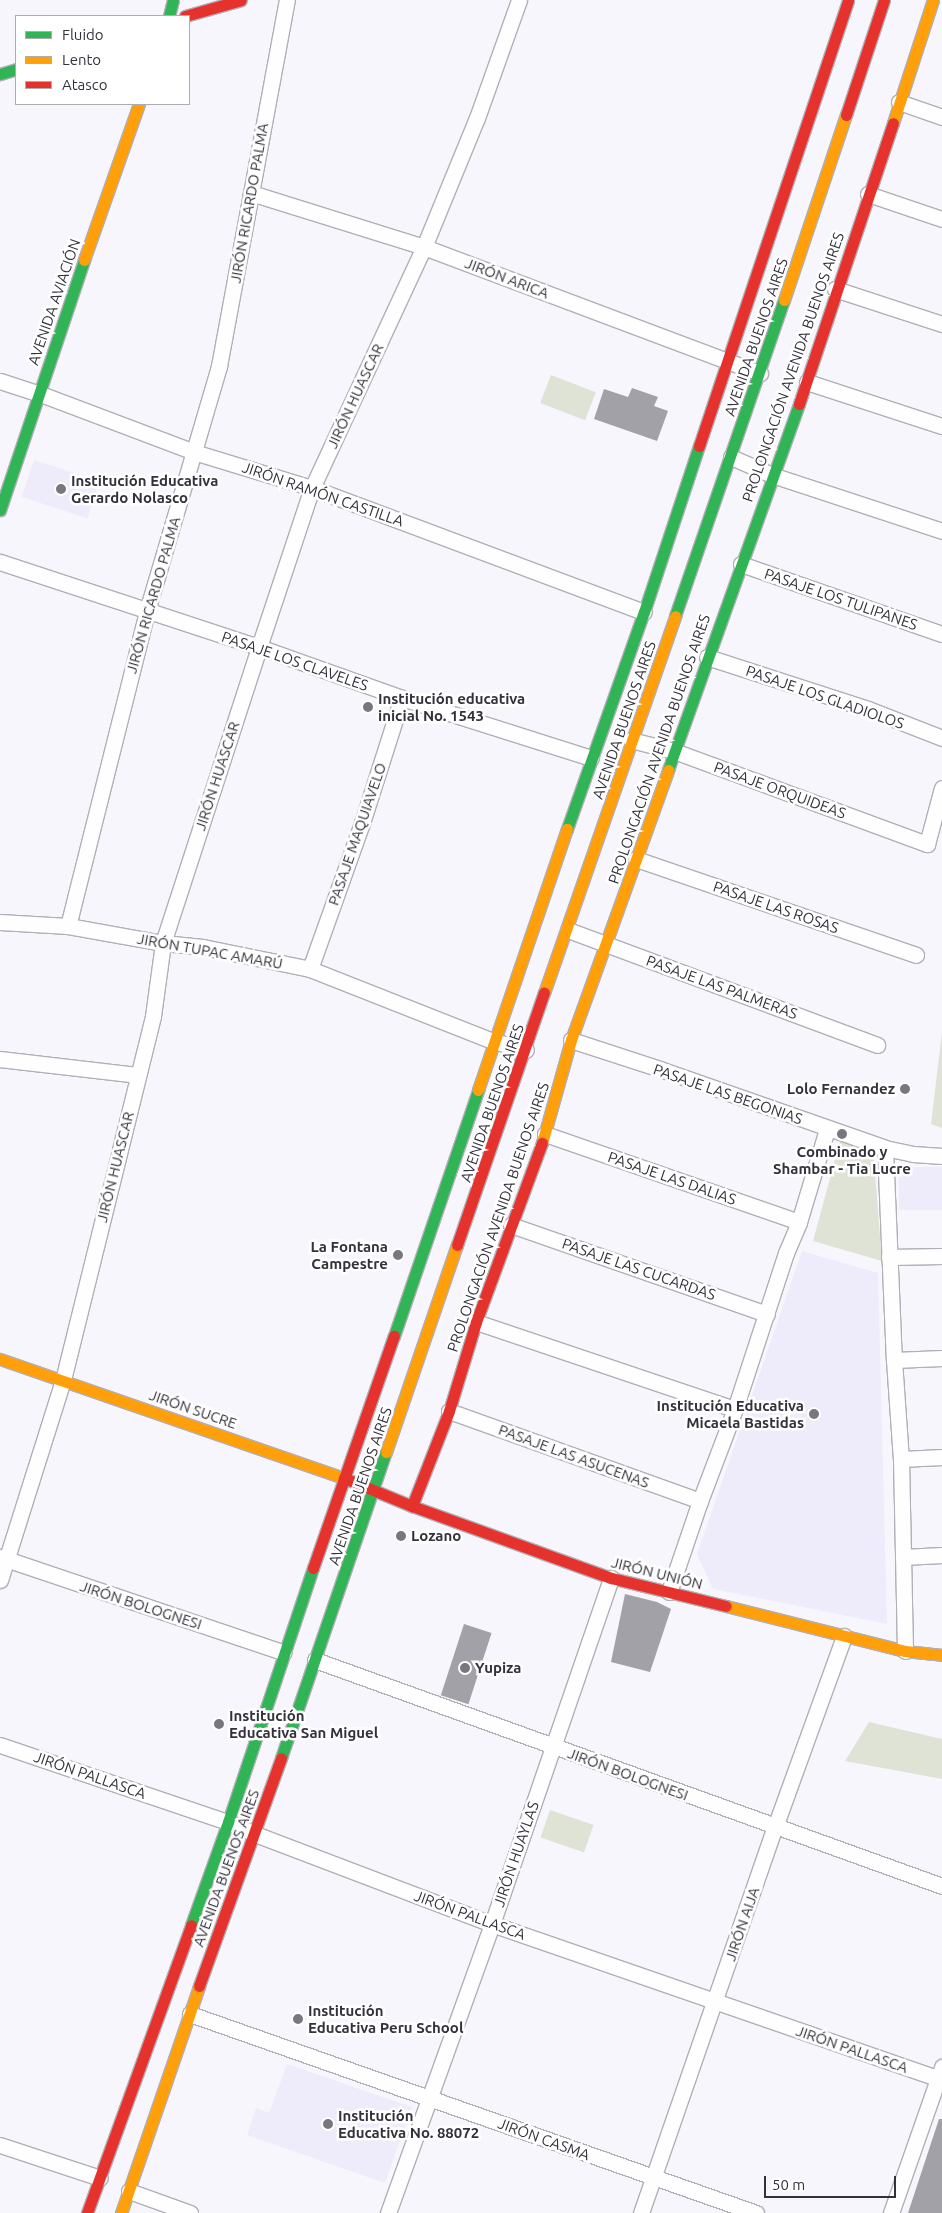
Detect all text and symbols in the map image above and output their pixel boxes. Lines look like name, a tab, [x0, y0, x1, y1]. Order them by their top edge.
legend	[15, 15, 190, 105]
text: Fluido	[62, 26, 104, 43]
text: Lento	[62, 51, 101, 68]
text: Atasco	[62, 76, 108, 93]
street label: JIRÓN RICARDO PALMA	[226, 121, 272, 285]
street label: PROLONGACIÓN AVENIDA BUENOS AIRES	[738, 230, 848, 504]
street label: AVENIDA AVIACIÓN	[24, 236, 84, 368]
street label: JIRÓN ARICA	[462, 254, 552, 302]
street label: AVENIDA BUENOS AIRES	[720, 256, 792, 418]
street label: JIRÓN HUASCAR	[323, 341, 387, 451]
street label: JIRÓN RAMÓN CASTILLA	[240, 458, 406, 530]
place label: Institución Educativa Gerardo Nolasco	[71, 471, 218, 506]
marker: Institución Educativa Gerardo Nolasco	[55, 483, 67, 495]
street label: JIRÓN RICARDO PALMA	[122, 514, 184, 676]
street label: PASAJE LOS TULIPANES	[762, 564, 920, 634]
street label: PROLONGACIÓN AVENIDA BUENOS AIRES	[604, 612, 714, 886]
street label: PASAJE LOS CLAVELES	[219, 627, 371, 695]
street label: AVENIDA BUENOS AIRES	[588, 639, 660, 801]
street label: PASAJE LOS GLADIOLOS	[744, 661, 906, 733]
place label: Institución educativa inicial No. 1543	[378, 689, 525, 724]
marker: Institución educativa inicial No. 1543	[362, 701, 374, 713]
street label: JIRÓN HUASCAR	[191, 719, 243, 833]
street label: PASAJE ORQUIDEAS	[711, 758, 849, 822]
street label: PASAJE MAQUIAVELO	[324, 760, 390, 908]
street label: PASAJE LAS ROSAS	[711, 877, 841, 937]
street label: JIRÓN TUPAC AMARÚ	[136, 929, 284, 973]
street label: PASAJE LAS PALMERAS	[644, 951, 800, 1023]
street label: AVENIDA BUENOS AIRES	[456, 1022, 528, 1184]
street label: PASAJE LAS BEGONIAS	[651, 1060, 805, 1128]
street label: PROLONGACIÓN AVENIDA BUENOS AIRES	[443, 1080, 553, 1354]
place label: Lolo Fernandez	[787, 1080, 895, 1098]
marker: Lolo Fernandez	[899, 1083, 911, 1095]
street label: JIRÓN HUASCAR	[93, 1110, 137, 1224]
marker: Combinado y Shambar - Tia Lucre	[836, 1128, 848, 1140]
place label: Combinado y Shambar - Tia Lucre	[773, 1142, 911, 1177]
street label: PASAJE LAS DALIAS	[606, 1148, 738, 1208]
street label: PASAJE LAS CUCARDAS	[560, 1234, 718, 1304]
place label: La Fontana Campestre	[310, 1237, 388, 1272]
marker: La Fontana Campestre	[392, 1249, 404, 1261]
street label: JIRÓN SUCRE	[147, 1386, 239, 1432]
place label: Institución Educativa Micaela Bastidas	[657, 1396, 804, 1431]
street label: AVENIDA BUENOS AIRES	[324, 1405, 396, 1567]
marker: Institución Educativa Micaela Bastidas	[808, 1408, 820, 1420]
street label: PASAJE LAS ASUCENAS	[496, 1420, 652, 1492]
place label: Lozano	[411, 1527, 461, 1545]
marker: Lozano	[395, 1530, 407, 1542]
street label: JIRÓN UNIÓN	[609, 1553, 705, 1593]
street label: JIRÓN BOLOGNESI	[78, 1577, 204, 1633]
place label: Yupiza	[475, 1659, 521, 1677]
marker: Yupiza	[459, 1662, 471, 1674]
place label: Institución Educativa San Miguel	[229, 1706, 378, 1741]
marker: Institución Educativa San Miguel	[213, 1718, 225, 1730]
street label: JIRÓN BOLOGNESI	[565, 1744, 691, 1804]
street label: JIRÓN PALLASCA	[32, 1747, 148, 1803]
street label: AVENIDA BUENOS AIRES	[189, 1787, 263, 1949]
street label: JIRÓN HUAYLAS	[490, 1799, 542, 1909]
street label: JIRÓN AIJA	[721, 1885, 763, 1963]
street label: JIRÓN PALLASCA	[412, 1886, 528, 1944]
place label: Institución Educativa Peru School	[308, 2001, 463, 2036]
marker: Institución Educativa Peru School	[292, 2013, 304, 2025]
street label: JIRÓN PALLASCA	[794, 2021, 910, 2077]
place label: Institución Educativa No. 88072	[338, 2106, 479, 2141]
street label: JIRÓN CASMA	[496, 2114, 592, 2164]
marker: Institución Educativa No. 88072	[322, 2118, 334, 2130]
scale bar	[767, 2166, 900, 2198]
text: 50 m	[772, 2176, 805, 2193]

